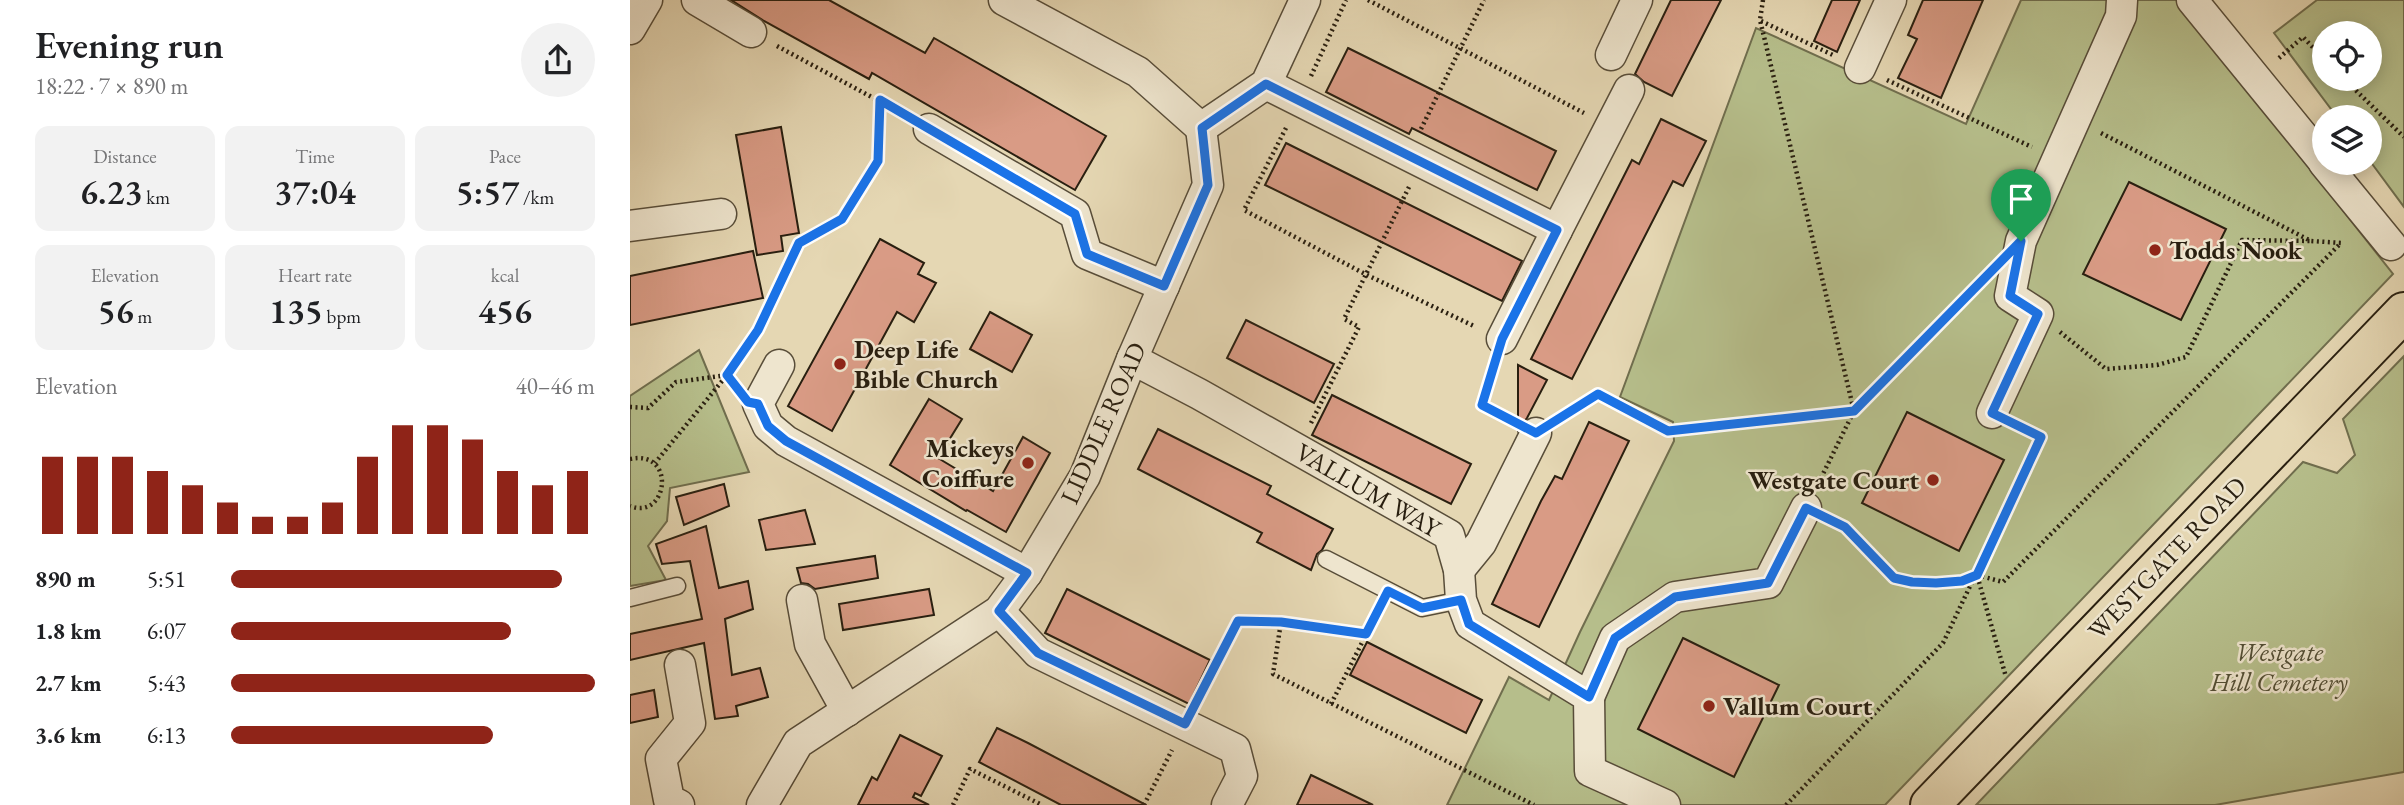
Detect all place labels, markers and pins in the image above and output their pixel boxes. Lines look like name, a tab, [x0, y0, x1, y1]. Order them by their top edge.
pin	[1991, 169, 2051, 241]
place label: Todds Nook	[2169, 233, 2303, 267]
marker: Todds Nook	[2147, 242, 2163, 258]
place label: Deep Life Bible Church	[854, 332, 999, 396]
marker: Deep Life Bible Church	[832, 356, 848, 372]
place label: Mickeys Coiffure	[922, 431, 1014, 495]
marker: Mickeys Coiffure	[1020, 455, 1036, 471]
place label: Westgate Court	[1748, 463, 1919, 497]
marker: Westgate Court	[1925, 472, 1941, 488]
place label: Vallum Court	[1723, 689, 1873, 723]
marker: Vallum Court	[1701, 698, 1717, 714]

